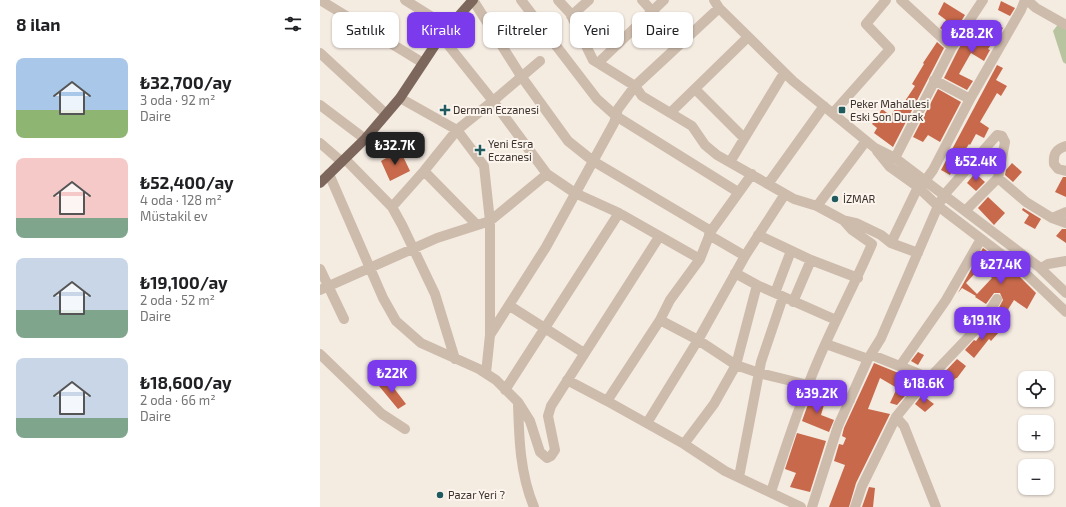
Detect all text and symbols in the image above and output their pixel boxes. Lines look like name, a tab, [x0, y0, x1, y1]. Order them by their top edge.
chip: Satılık	[332, 12, 399, 48]
chip: Kiralık	[407, 12, 475, 48]
chip: Filtreler	[483, 12, 562, 48]
chip: Yeni	[570, 12, 624, 48]
chip: Daire	[632, 12, 693, 48]
icon: filters	[282, 13, 304, 35]
text: 8 ilan	[16, 14, 60, 34]
pin: ₺28.2K	[939, 20, 1005, 54]
text: ₺28.2K	[951, 25, 993, 41]
text: ₺32,700/ay	[140, 72, 232, 92]
icon: home	[48, 74, 96, 122]
text: 3 oda · 92 m²	[140, 92, 215, 108]
place label: Peker Mahallesi Eski Son Durak	[850, 97, 929, 123]
place label: Derman Eczanesi	[453, 103, 539, 116]
marker: Derman Eczanesi	[440, 105, 450, 115]
marker: Peker Mahallesi Eski Son Durak	[837, 105, 847, 115]
text: Daire	[140, 108, 171, 124]
pin: ₺32.7K	[362, 132, 428, 166]
text: ₺32.7K	[375, 137, 415, 153]
place label: Yeni Esra Eczanesi	[488, 137, 533, 163]
marker: Yeni Esra Eczanesi	[475, 145, 485, 155]
pin: ₺52.4K	[943, 148, 1009, 182]
text: ₺52.4K	[955, 153, 997, 169]
text: ₺52,400/ay	[140, 172, 234, 192]
icon: home	[48, 174, 96, 222]
text: 4 oda · 128 m²	[140, 192, 222, 208]
place label: İZMAR	[843, 192, 876, 205]
marker: İZMAR	[830, 194, 840, 204]
text: Müstakil ev	[140, 208, 208, 224]
pin: ₺27.4K	[968, 251, 1034, 285]
text: ₺27.4K	[980, 256, 1022, 272]
text: ₺19,100/ay	[140, 272, 228, 292]
icon: home	[48, 274, 96, 322]
text: 2 oda · 52 m²	[140, 292, 215, 308]
pin: ₺19.1K	[949, 307, 1015, 341]
text: Daire	[140, 308, 171, 324]
text: ₺19.1K	[963, 312, 1001, 328]
pin: ₺22K	[368, 360, 416, 394]
text: ₺22K	[376, 365, 408, 381]
pin: ₺18.6K	[891, 370, 957, 404]
map controls	[1018, 371, 1054, 495]
button: locate	[1018, 371, 1054, 407]
text: ₺18,600/ay	[140, 372, 232, 392]
icon: home	[48, 374, 96, 422]
text: ₺18.6K	[904, 375, 944, 391]
pin: ₺39.2K	[784, 380, 850, 414]
text: ₺39.2K	[796, 385, 838, 401]
text: 2 oda · 66 m²	[140, 392, 216, 408]
text: Daire	[140, 408, 171, 424]
button: +	[1018, 415, 1054, 451]
button: −	[1018, 459, 1054, 495]
place label: Pazar Yeri ?	[448, 488, 506, 501]
marker: Pazar Yeri ?	[435, 490, 445, 500]

